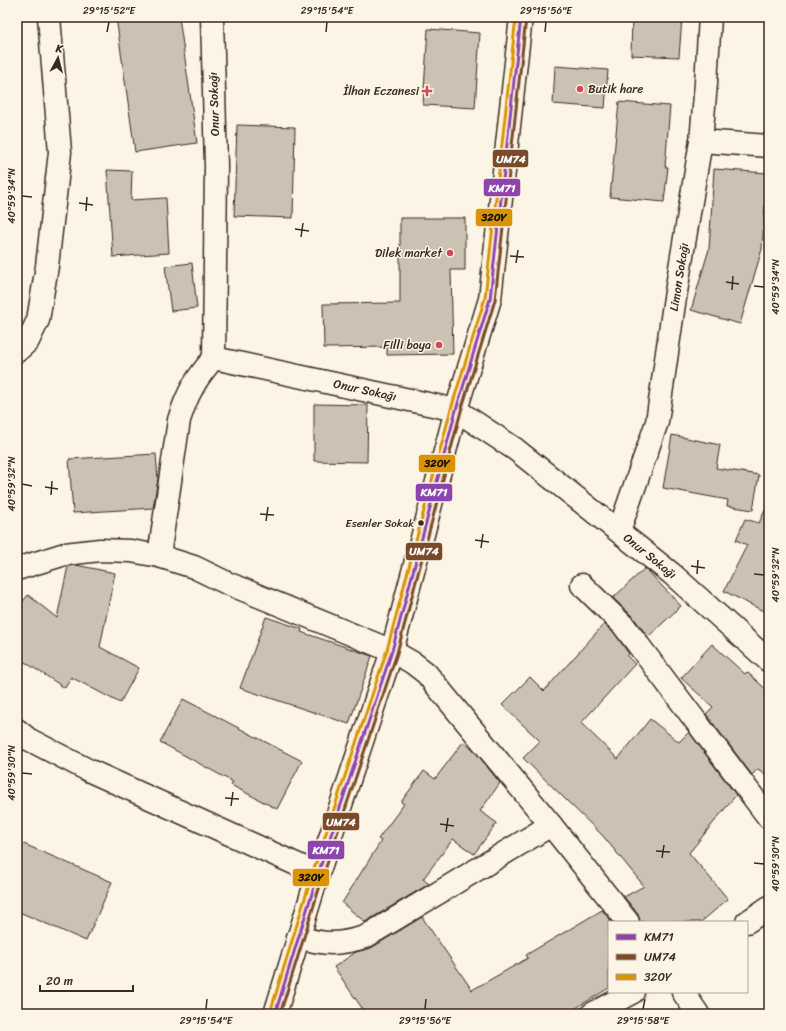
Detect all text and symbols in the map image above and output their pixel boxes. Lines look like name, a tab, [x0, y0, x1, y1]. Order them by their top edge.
text: 29°15'52"E	[83, 2, 136, 20]
text: 29°15'54"E	[301, 2, 355, 20]
text: 29°15'56"E	[520, 2, 573, 20]
north arrow	[38, 38, 78, 78]
text: K	[54, 39, 65, 59]
street label: Onur Sokağı	[202, 72, 226, 136]
place label: Butik hare	[588, 78, 643, 100]
place label: İlhan Eczanesi	[342, 80, 420, 102]
marker: Butik hare	[575, 84, 585, 94]
marker: İlhan Eczanesi	[422, 86, 432, 96]
line badge: UM74	[492, 149, 529, 168]
text: UM74	[496, 150, 526, 169]
text: 40°59'34"N	[3, 168, 21, 224]
line badge: KM71	[483, 178, 521, 197]
text: KM71	[487, 179, 516, 198]
line badge: 320Y	[475, 208, 513, 227]
text: 320Y	[480, 208, 508, 227]
street label: Limon Sokağı	[663, 241, 695, 313]
place label: Dilek market	[375, 242, 443, 264]
marker: Dilek market	[445, 248, 455, 258]
text: 40°59'34"N	[767, 259, 785, 315]
place label: Filli boya	[383, 334, 431, 356]
marker: Filli boya	[434, 340, 444, 350]
street label: Onur Sokağı	[331, 373, 399, 407]
line badge: 320Y	[418, 454, 456, 473]
text: 320Y	[423, 454, 451, 473]
text: 40°59'32"N	[3, 456, 21, 512]
line badge: KM71	[415, 483, 453, 502]
text: KM71	[419, 483, 448, 502]
place label: Esenler Sokak	[346, 514, 414, 533]
marker: Esenler Sokak	[416, 518, 426, 528]
street label: Onur Sokağı	[618, 527, 682, 585]
line badge: UM74	[405, 542, 443, 561]
text: UM74	[409, 542, 439, 561]
text: 40°59'32"N	[767, 547, 785, 603]
text: 40°59'30"N	[3, 745, 21, 801]
line badge: UM74	[322, 812, 360, 831]
text: UM74	[326, 813, 356, 832]
text: 40°59'30"N	[767, 836, 785, 892]
line badge: KM71	[307, 840, 345, 860]
text: KM71	[311, 841, 340, 860]
line badge: 320Y	[292, 868, 330, 887]
text: 320Y	[297, 868, 325, 887]
legend	[608, 921, 748, 993]
text: KM71	[644, 926, 674, 948]
text: UM74	[644, 946, 677, 968]
text: 320Y	[644, 966, 673, 988]
scale bar	[40, 967, 133, 993]
text: 20 m	[46, 970, 73, 992]
text: 29°15'54"E	[180, 1012, 234, 1030]
text: 29°15'56"E	[399, 1012, 452, 1030]
text: 29°15'58"E	[617, 1012, 671, 1030]

